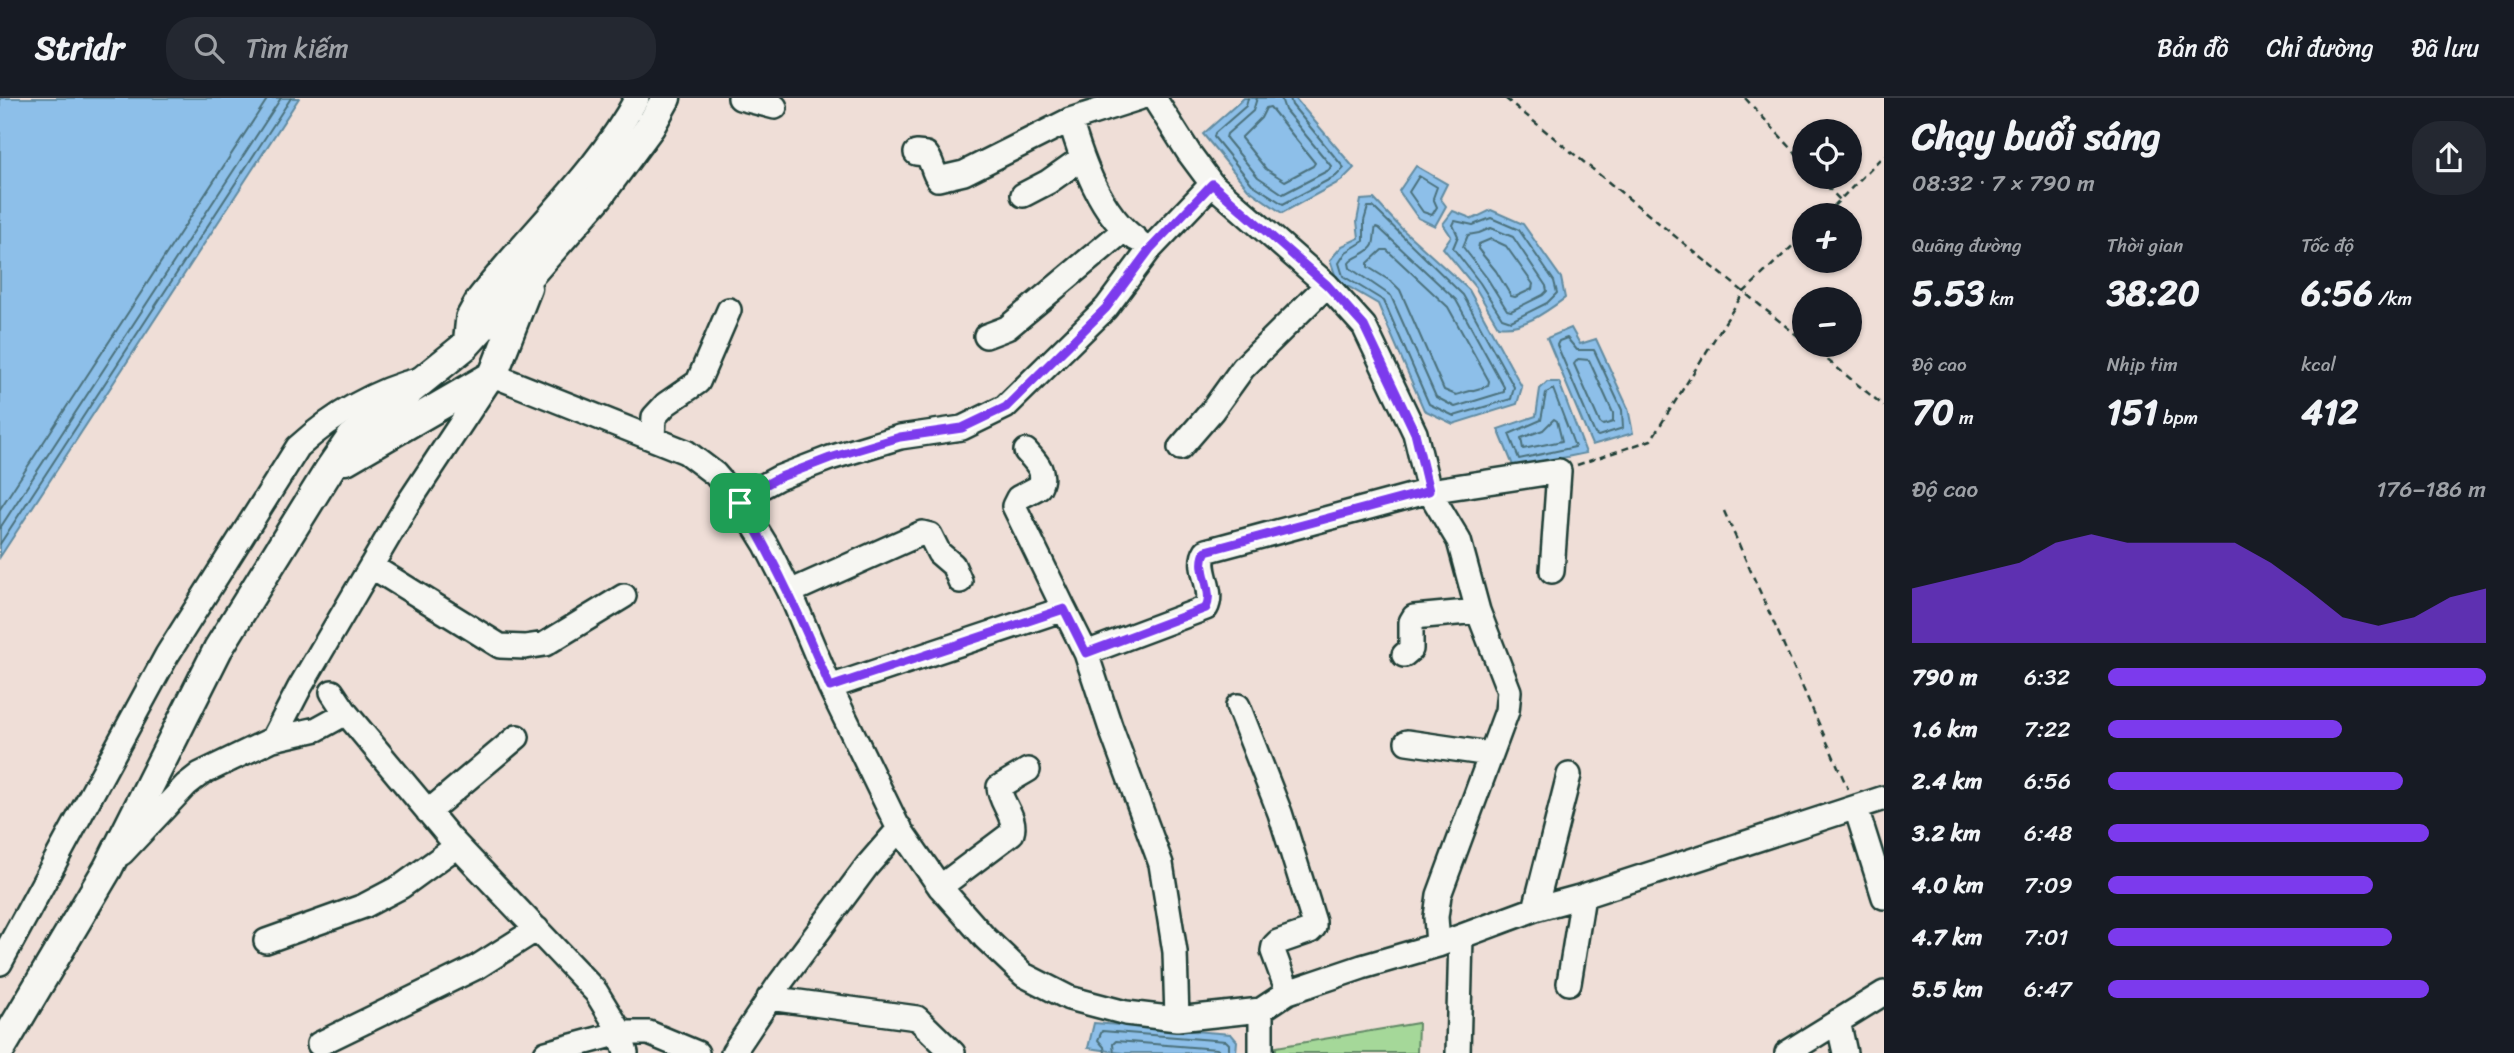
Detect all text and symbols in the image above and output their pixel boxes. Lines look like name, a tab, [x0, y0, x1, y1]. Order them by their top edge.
search box	[166, 17, 656, 80]
text: Stridr	[35, 19, 124, 77]
text: Tìm kiếm	[246, 25, 348, 71]
text: Bản đồ	[2157, 27, 2228, 69]
text: Chỉ đường	[2266, 27, 2374, 69]
text: Đã lưu	[2412, 27, 2479, 69]
icon: search	[190, 29, 228, 67]
text: Chạy buổi sáng	[1912, 103, 2161, 170]
map controls	[1792, 119, 1862, 357]
button: locate	[1792, 119, 1862, 189]
button: share	[2412, 121, 2486, 195]
text: 08:32 · 7 × 790 m	[1912, 163, 2095, 204]
button: +	[1792, 203, 1862, 273]
text: Quãng đường	[1912, 229, 2022, 262]
text: Thời gian	[2107, 229, 2183, 262]
text: Tốc độ	[2301, 229, 2354, 262]
text: 5.53	[1912, 262, 1985, 324]
text: 38:20	[2107, 262, 2200, 324]
text: 6:56	[2301, 262, 2373, 324]
text: km	[1985, 282, 2014, 315]
text: /km	[2373, 282, 2412, 315]
button: −	[1792, 287, 1862, 357]
text: Độ cao	[1912, 348, 1967, 381]
text: Nhịp tim	[2107, 348, 2178, 381]
text: kcal	[2301, 348, 2336, 381]
text: 70	[1912, 381, 1954, 443]
text: 151	[2107, 381, 2158, 443]
text: 412	[2301, 381, 2358, 443]
text: m	[1954, 401, 1974, 434]
text: bpm	[2158, 401, 2198, 434]
text: Độ cao	[1912, 469, 1978, 510]
text: 176–186 m	[2376, 469, 2486, 510]
pin	[710, 473, 770, 533]
icon: arrive	[721, 484, 759, 522]
text: 790 m	[1912, 657, 1977, 698]
text: 6:32	[2024, 657, 2070, 698]
text: 1.6 km	[1912, 709, 1978, 750]
text: 7:22	[2024, 709, 2071, 750]
text: 2.4 km	[1912, 761, 1982, 802]
text: 6:56	[2024, 761, 2071, 802]
text: 3.2 km	[1912, 813, 1981, 854]
text: 6:48	[2024, 813, 2072, 854]
text: 4.0 km	[1912, 865, 1984, 906]
text: 7:09	[2024, 865, 2073, 906]
text: 4.7 km	[1912, 917, 1982, 958]
text: 7:01	[2024, 917, 2068, 958]
text: 5.5 km	[1912, 969, 1983, 1010]
text: 6:47	[2024, 969, 2072, 1010]

